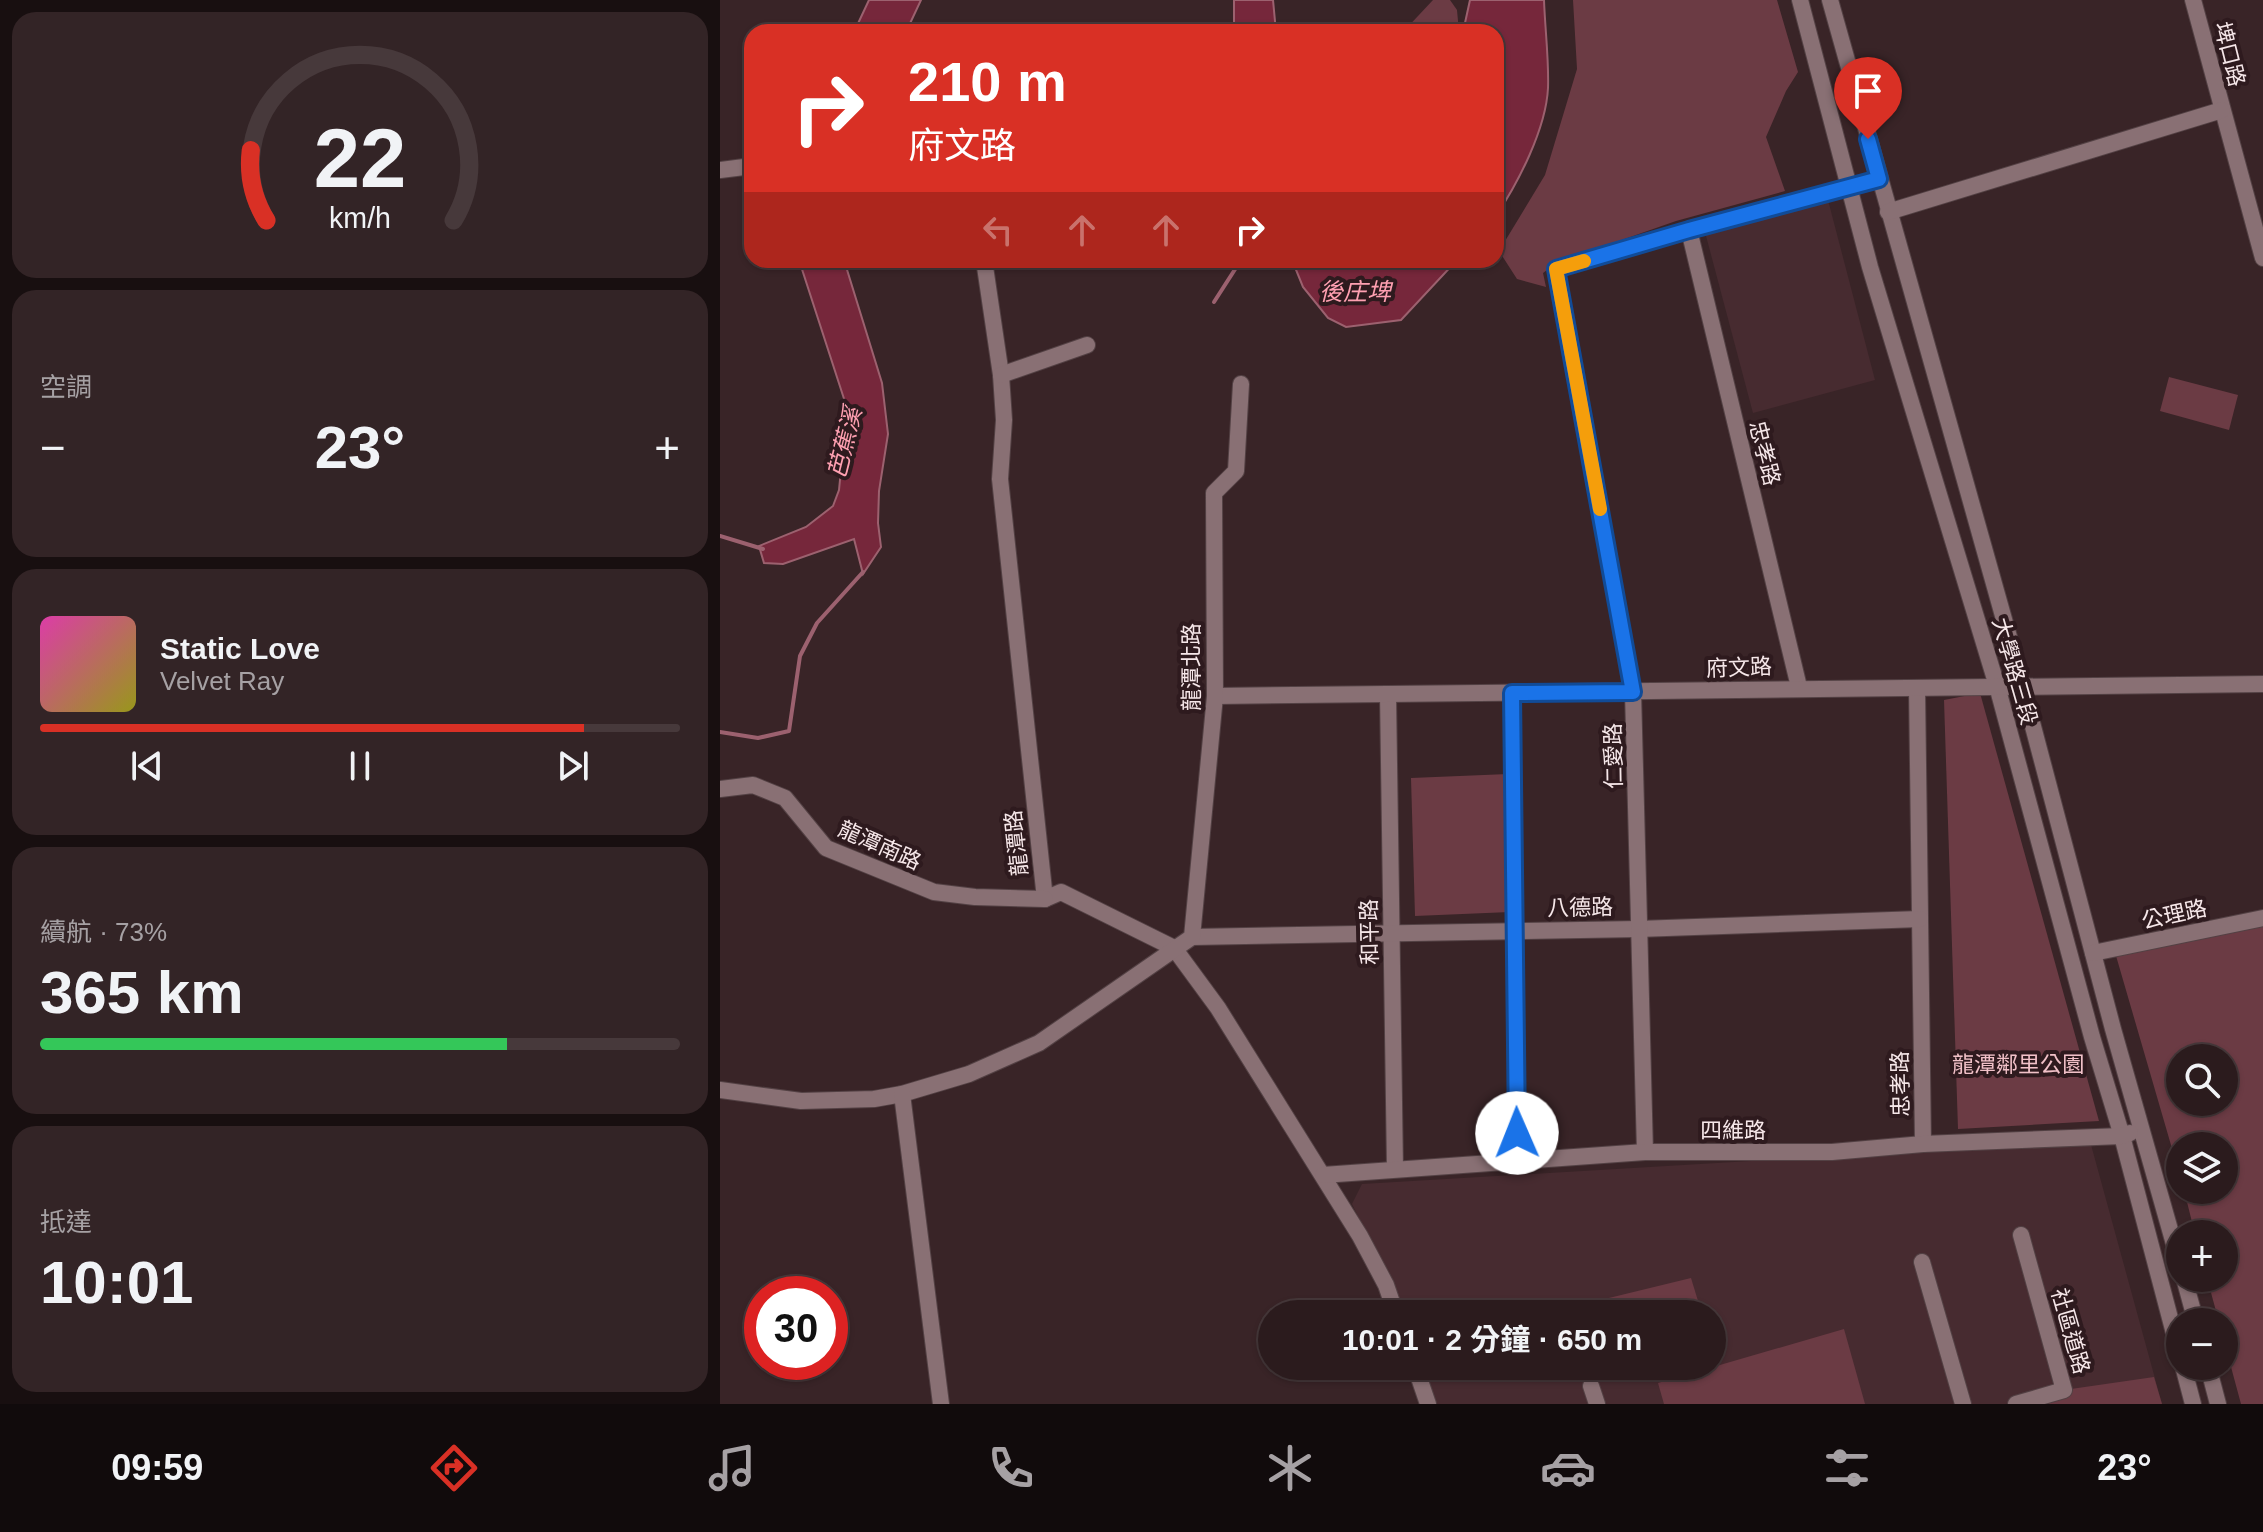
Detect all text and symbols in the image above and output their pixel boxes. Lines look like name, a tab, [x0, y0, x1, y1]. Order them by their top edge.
street label: 埤口路	[2209, 19, 2250, 89]
text: 210 m	[908, 50, 1067, 113]
icon: right	[776, 56, 880, 160]
pin	[1834, 57, 1902, 139]
icon: arrive	[1846, 69, 1890, 113]
text: 22	[314, 112, 406, 205]
text: 府文路	[908, 125, 1016, 166]
text: km/h	[329, 202, 391, 234]
icon: left	[976, 208, 1020, 252]
icon: ahead	[1060, 208, 1104, 252]
icon: ahead	[1144, 208, 1188, 252]
icon: right	[1228, 208, 1272, 252]
water label: 後庄埤	[1319, 278, 1394, 305]
text: 空調	[40, 372, 92, 402]
water label: 芭蕉溪	[823, 402, 867, 481]
text: 23°	[315, 414, 405, 481]
street label: 忠孝路	[1744, 418, 1785, 488]
text: −	[40, 423, 66, 472]
text: +	[654, 423, 680, 472]
street label: 大學路三段	[1987, 615, 2042, 727]
street label: 龍潭北路	[1179, 623, 1204, 711]
text: Static Love	[160, 632, 320, 665]
street label: 府文路	[1706, 654, 1772, 681]
text: Velvet Ray	[160, 666, 284, 696]
street label: 仁愛路	[1600, 723, 1627, 789]
icon: previous	[125, 744, 169, 788]
icon: pause	[338, 744, 382, 788]
icon: next	[551, 744, 595, 788]
street label: 龍潭路	[1001, 809, 1032, 877]
street label: 龍潭南路	[835, 816, 925, 875]
street label: 八德路	[1547, 894, 1613, 921]
street label: 公理路	[2139, 895, 2209, 934]
street label: 和平路	[1356, 899, 1383, 965]
text: 續航 · 73%	[40, 917, 167, 947]
text: 365 km	[40, 959, 244, 1026]
map controls	[2166, 1044, 2238, 1380]
button: search	[2166, 1044, 2238, 1116]
street label: 忠孝路	[1887, 1051, 1914, 1117]
park label: 龍潭鄰里公園	[1952, 1052, 2084, 1077]
position arrow	[1475, 1091, 1559, 1175]
street label: 四維路	[1700, 1118, 1766, 1143]
button: layers	[2166, 1132, 2238, 1204]
text: 抵達	[40, 1207, 92, 1237]
button: +	[2166, 1220, 2238, 1292]
text: 10:01	[40, 1249, 193, 1316]
speed limit sign: 30	[744, 1276, 848, 1380]
street label: 社區道路	[2046, 1285, 2095, 1377]
button: −	[2166, 1308, 2238, 1380]
text: 10:01 · 2 分鐘 · 650 m	[1342, 1323, 1642, 1356]
icon: directions	[426, 1440, 482, 1496]
icon: music	[704, 1440, 760, 1496]
icon: phone	[983, 1440, 1039, 1496]
icon: climate	[1262, 1440, 1318, 1496]
icon: car	[1540, 1440, 1596, 1496]
icon: filters	[1819, 1440, 1875, 1496]
text: 09:59	[111, 1447, 203, 1488]
text: 23°	[2097, 1447, 2152, 1488]

